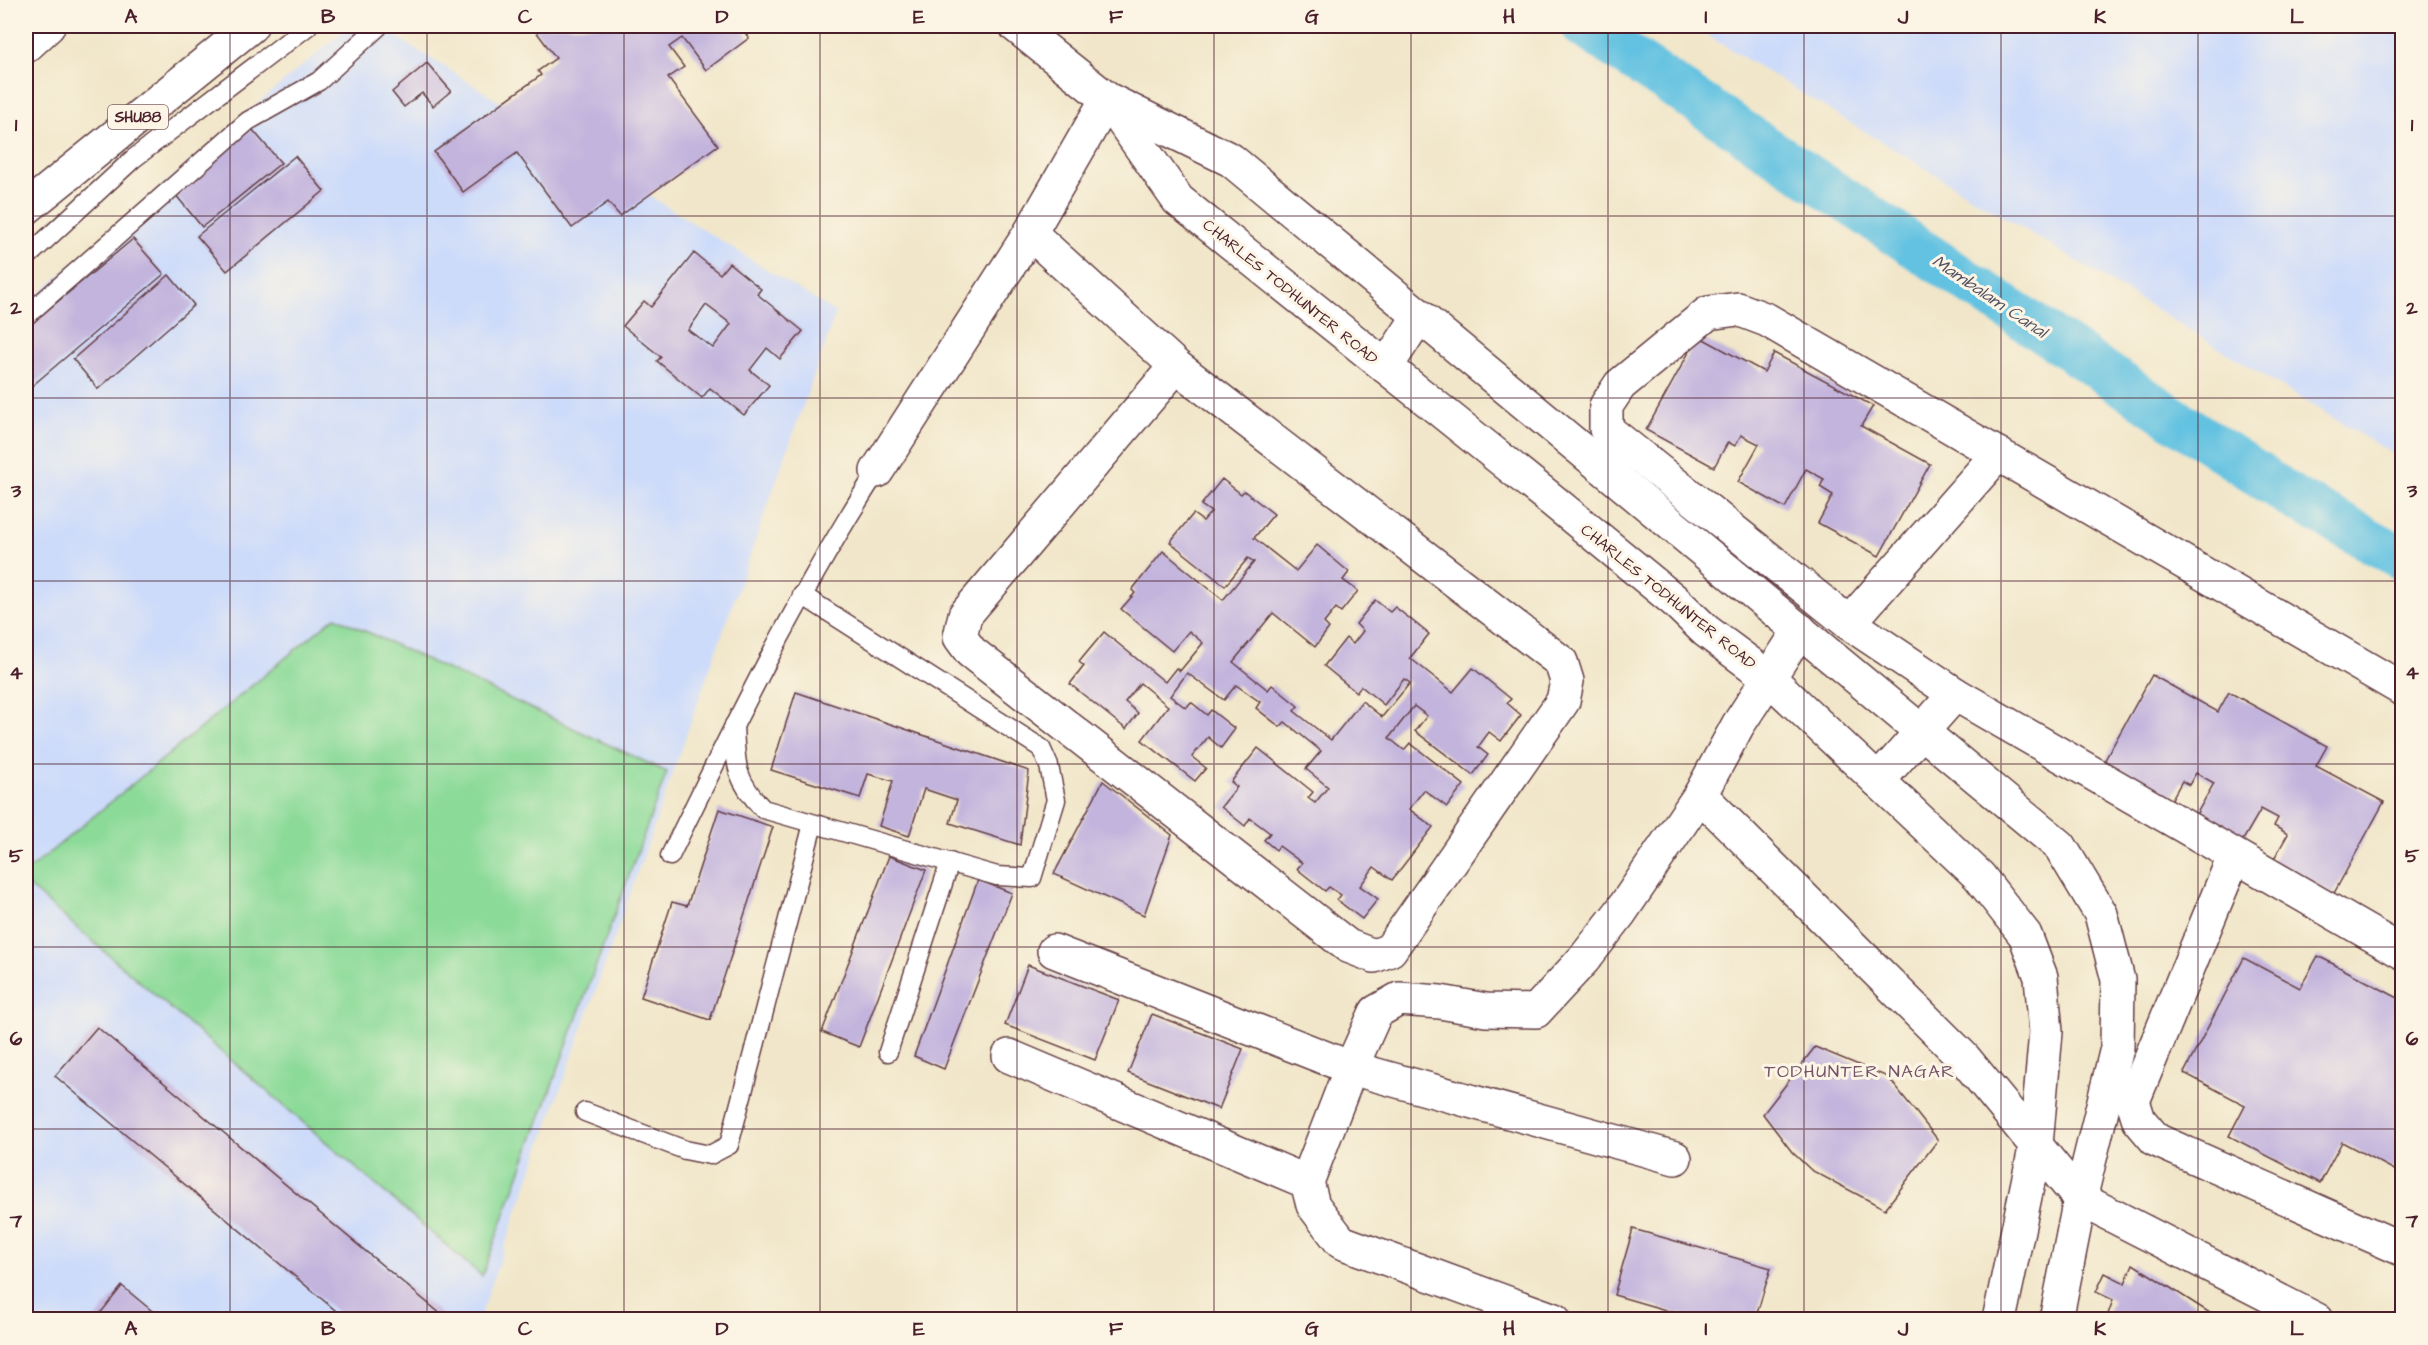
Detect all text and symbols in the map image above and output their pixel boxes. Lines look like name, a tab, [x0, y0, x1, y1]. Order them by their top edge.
text: A	[125, 3, 138, 31]
text: B	[321, 3, 336, 31]
text: C	[518, 3, 533, 31]
text: D	[716, 3, 729, 31]
text: E	[913, 3, 925, 31]
text: F	[1109, 3, 1124, 31]
text: G	[1305, 3, 1319, 31]
text: H	[1503, 3, 1515, 31]
text: I	[1704, 3, 1708, 31]
text: J	[1897, 3, 1909, 31]
text: K	[2094, 3, 2107, 31]
text: L	[2290, 3, 2304, 31]
road number: SHU88	[108, 105, 168, 129]
text: 1	[15, 111, 18, 139]
text: 1	[2411, 111, 2414, 139]
street label: CHARLES TODHUNTER ROAD	[1198, 214, 1383, 369]
water label: Mambalam Canal	[1927, 249, 2054, 345]
text: 2	[9, 294, 22, 322]
text: 2	[2405, 294, 2418, 322]
text: 3	[10, 477, 22, 505]
text: 3	[2406, 477, 2418, 505]
street label: CHARLES TODHUNTER ROAD	[1576, 519, 1761, 674]
text: 4	[9, 659, 23, 687]
text: 4	[2405, 659, 2419, 687]
text: 5	[9, 842, 24, 870]
text: 5	[2405, 842, 2420, 870]
text: 6	[10, 1025, 23, 1053]
text: 6	[2406, 1025, 2419, 1053]
district label: TODHUNTER NAGAR	[1764, 1059, 1956, 1084]
text: 7	[9, 1207, 23, 1235]
text: 7	[2405, 1207, 2419, 1235]
text: A	[125, 1315, 138, 1343]
text: B	[321, 1315, 336, 1343]
text: C	[518, 1315, 533, 1343]
text: D	[716, 1315, 729, 1343]
text: E	[913, 1315, 925, 1343]
text: F	[1109, 1315, 1124, 1343]
text: G	[1305, 1315, 1319, 1343]
text: H	[1503, 1315, 1515, 1343]
text: I	[1704, 1315, 1708, 1343]
text: J	[1897, 1315, 1909, 1343]
text: K	[2094, 1315, 2107, 1343]
text: L	[2290, 1315, 2304, 1343]

